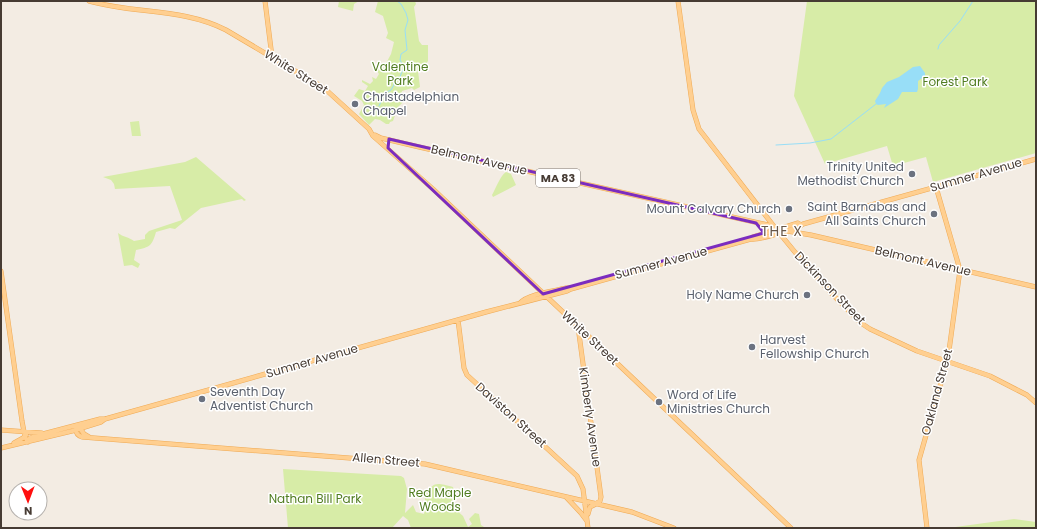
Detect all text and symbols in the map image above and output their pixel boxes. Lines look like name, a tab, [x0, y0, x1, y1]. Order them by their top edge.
street label: White Street	[261, 45, 332, 98]
park label: Valentine Park	[372, 58, 428, 89]
park label: Forest Park	[922, 73, 988, 90]
place label: Christadelphian Chapel	[363, 88, 459, 119]
marker: Christadelphian Chapel	[350, 99, 360, 109]
street label: Belmont Avenue	[429, 140, 529, 179]
street label: Sumner Avenue	[928, 153, 1024, 196]
place label: Trinity United Methodist Church	[798, 158, 904, 189]
road number: MA 83	[536, 169, 580, 187]
marker: Trinity United Methodist Church	[907, 169, 917, 179]
place label: Saint Barnabas and All Saints Church	[807, 198, 926, 229]
place label: Mount Calvary Church	[646, 200, 781, 217]
marker: Mount Calvary Church	[784, 204, 794, 214]
marker: Saint Barnabas and All Saints Church	[929, 209, 939, 219]
district label: THE X	[761, 221, 803, 241]
street label: Belmont Avenue	[873, 241, 973, 280]
street label: Sumner Avenue	[613, 242, 709, 283]
street label: Dickinson Street	[791, 247, 870, 328]
place label: Holy Name Church	[686, 286, 799, 303]
marker: Holy Name Church	[802, 290, 812, 300]
street label: White Street	[558, 307, 623, 369]
place label: Harvest Fellowship Church	[760, 331, 869, 362]
street label: Sumner Avenue	[264, 339, 360, 382]
marker: Harvest Fellowship Church	[747, 342, 757, 352]
street label: Oakland Street	[917, 347, 956, 437]
street label: Kimberly Avenue	[575, 366, 606, 468]
street label: Daviston Street	[472, 378, 551, 451]
place label: Seventh Day Adventist Church	[210, 383, 313, 414]
place label: Word of Life Ministries Church	[667, 386, 770, 417]
marker: Seventh Day Adventist Church	[197, 394, 207, 404]
marker: Word of Life Ministries Church	[654, 397, 664, 407]
street label: Allen Street	[352, 448, 420, 471]
north arrow	[8, 481, 48, 521]
park label: Red Maple Woods	[408, 484, 472, 515]
park label: Nathan Bill Park	[269, 490, 362, 507]
text: N	[24, 503, 32, 519]

